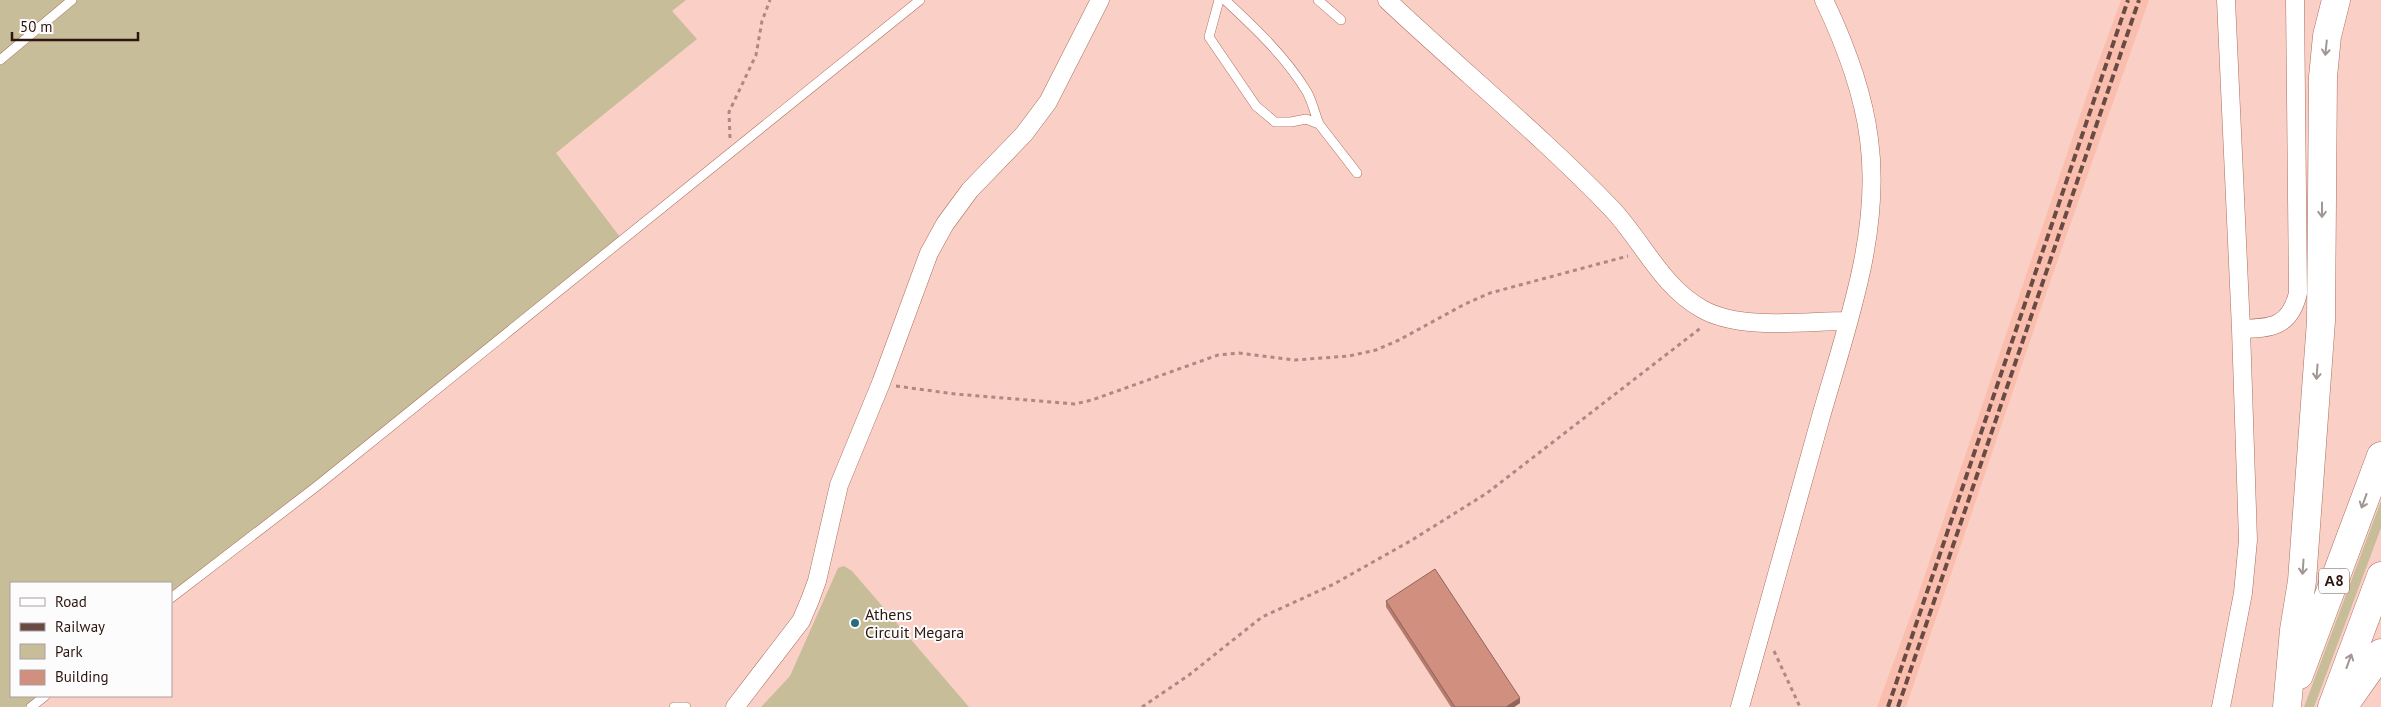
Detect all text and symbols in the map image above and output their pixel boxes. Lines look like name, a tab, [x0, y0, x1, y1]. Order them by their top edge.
scale bar	[12, 10, 139, 42]
text: 50 m	[20, 17, 53, 36]
one-way arrow	[2321, 39, 2331, 55]
one-way arrow	[2317, 202, 2327, 218]
one-way arrow	[2312, 364, 2322, 380]
one-way arrow	[2359, 493, 2368, 509]
one-way arrow	[2298, 559, 2307, 575]
road number: Α8	[2319, 568, 2349, 594]
legend	[10, 582, 172, 697]
text: Road	[55, 592, 87, 611]
place label: Athens Circuit Megara	[865, 604, 964, 642]
text: Railway	[55, 617, 105, 636]
marker: Athens Circuit Megara	[849, 617, 861, 629]
text: Park	[55, 642, 83, 661]
one-way arrow	[2345, 654, 2354, 670]
text: Building	[55, 667, 109, 686]

